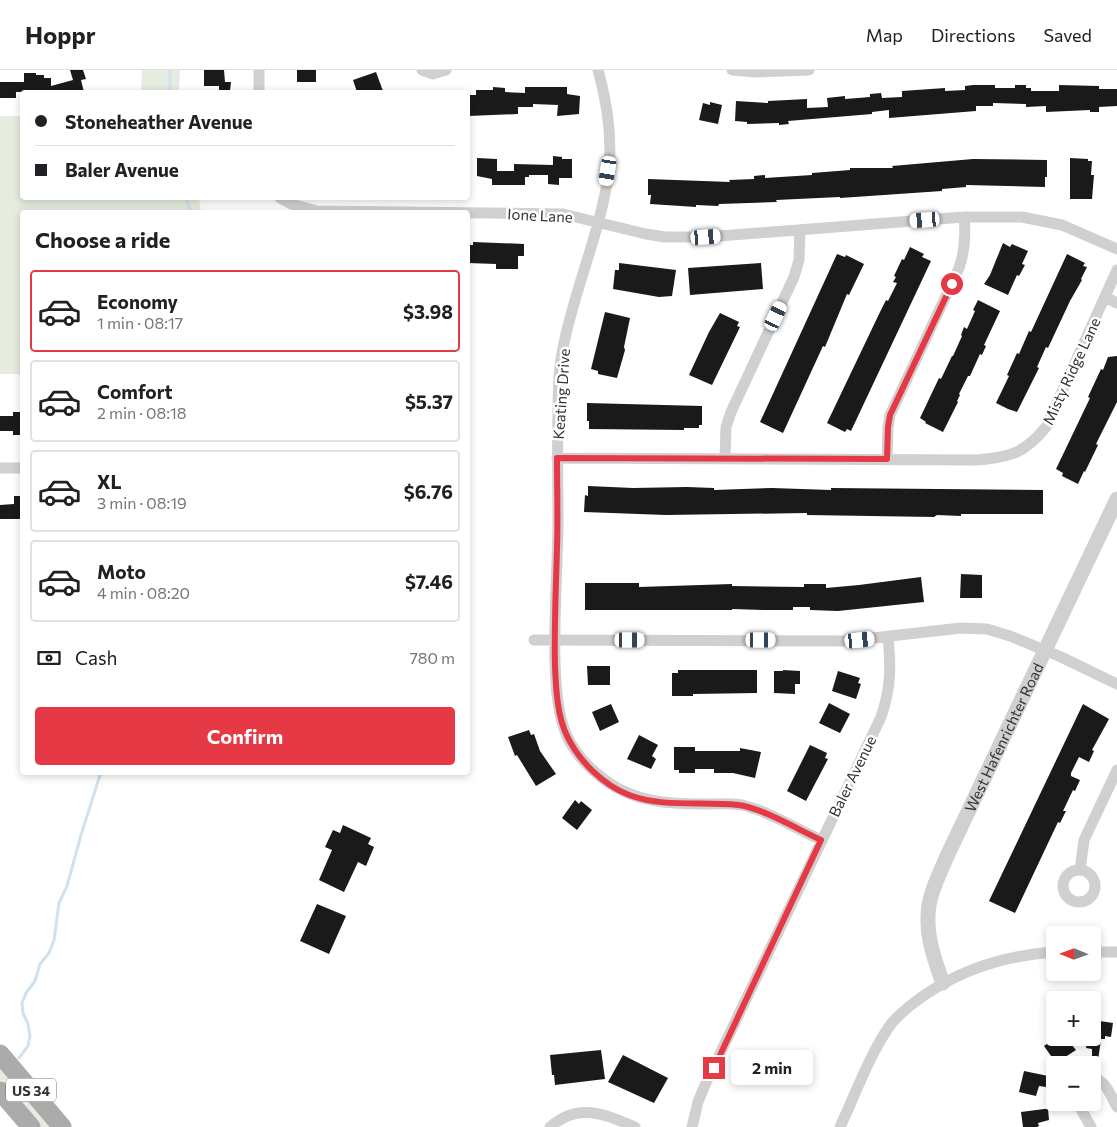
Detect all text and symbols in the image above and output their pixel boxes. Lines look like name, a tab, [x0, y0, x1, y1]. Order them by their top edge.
text: Hoppr	[25, 20, 96, 49]
text: Map	[866, 24, 903, 46]
text: Directions	[931, 24, 1015, 46]
text: Saved	[1043, 24, 1092, 46]
text: Stoneheather Avenue	[65, 110, 253, 133]
car	[598, 155, 617, 187]
text: Baler Avenue	[65, 158, 179, 181]
street label: Ione Lane	[507, 204, 573, 226]
car	[909, 211, 940, 229]
text: Choose a ride	[35, 226, 170, 253]
car	[690, 228, 721, 246]
route start	[941, 273, 963, 295]
icon: car	[37, 289, 82, 334]
text: Economy	[97, 290, 178, 313]
car	[762, 299, 789, 333]
text: $3.98	[403, 300, 453, 323]
text: 1 min · 08:17	[97, 313, 183, 332]
street label: Misty Ridge Lane	[1038, 315, 1104, 427]
street label: Keating Drive	[549, 348, 573, 440]
icon: car	[37, 379, 82, 424]
text: Comfort	[97, 380, 173, 403]
text: $5.37	[405, 390, 453, 413]
text: 2 min · 08:18	[97, 403, 187, 422]
icon: car	[37, 469, 82, 514]
text: XL	[97, 470, 122, 493]
text: $6.76	[404, 480, 453, 503]
text: 3 min · 08:19	[97, 493, 187, 512]
icon: car	[37, 559, 82, 604]
text: Moto	[97, 560, 146, 583]
text: $7.46	[405, 570, 453, 593]
text: 4 min · 08:20	[97, 583, 190, 602]
car	[844, 631, 875, 649]
car	[615, 633, 645, 648]
car	[746, 633, 776, 648]
icon: cash	[35, 644, 63, 672]
text: Cash	[75, 646, 117, 669]
text: 780 m	[409, 648, 455, 667]
street label: West Hafenrichter Road	[960, 660, 1047, 815]
button: Confirm	[35, 707, 455, 765]
street label: Baler Avenue	[825, 732, 879, 820]
north arrow	[1046, 926, 1101, 981]
map controls	[1046, 926, 1101, 1111]
button: +	[1046, 991, 1101, 1046]
callout: 2 min	[732, 1050, 814, 1086]
button: −	[1046, 1056, 1101, 1111]
route end	[703, 1057, 725, 1079]
text: 2 min	[752, 1058, 792, 1077]
road number: US 34	[6, 1078, 56, 1102]

